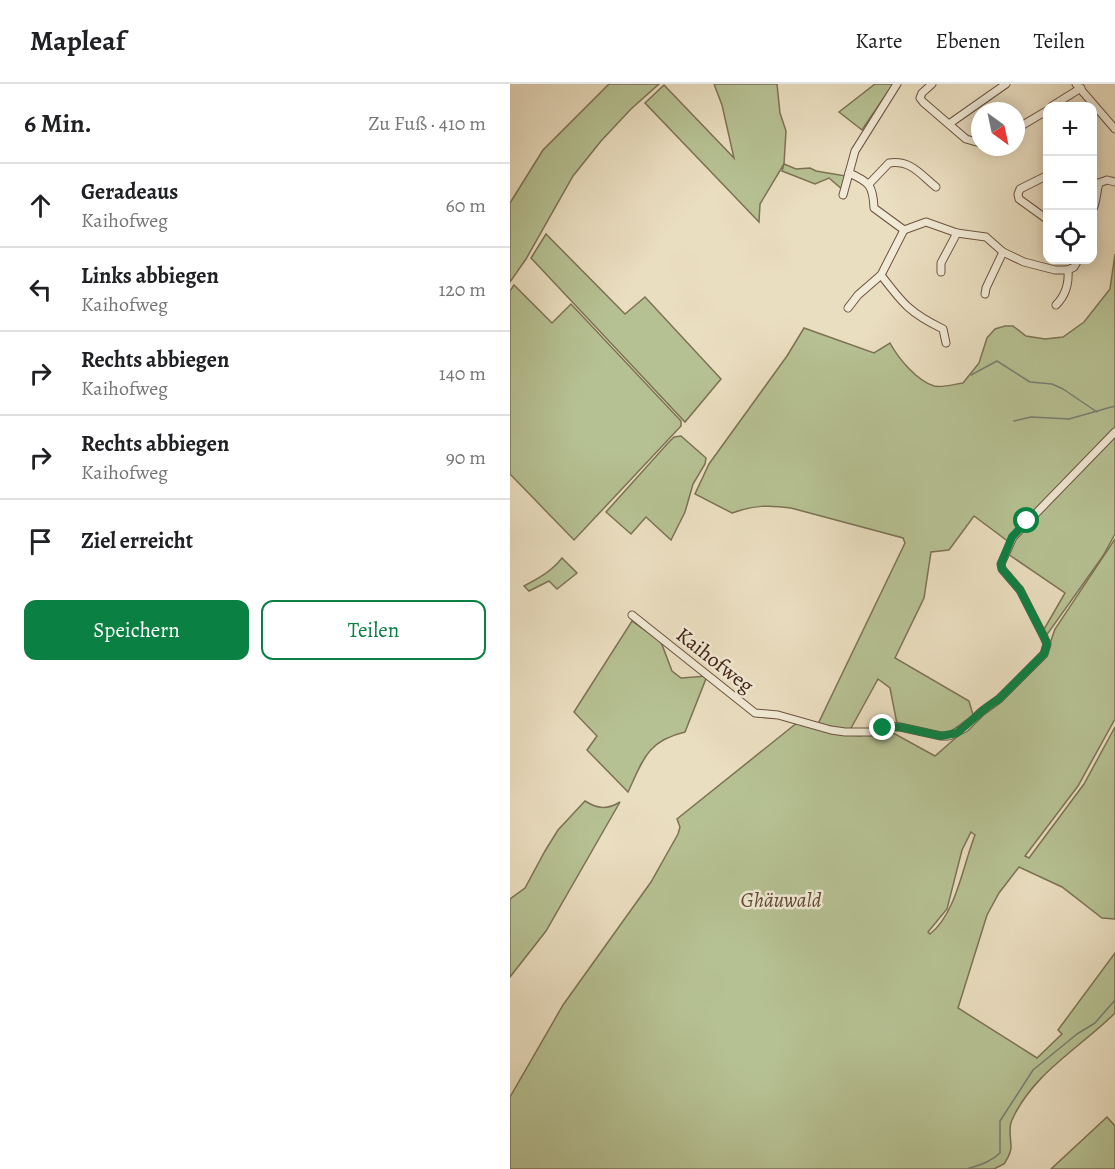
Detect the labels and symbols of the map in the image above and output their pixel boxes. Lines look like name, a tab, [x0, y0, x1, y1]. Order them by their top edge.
north arrow	[971, 102, 1025, 156]
route start	[1013, 507, 1039, 533]
street label: Kaihofweg	[670, 621, 760, 699]
route end	[869, 714, 895, 740]
park label: Ghäuwald	[741, 886, 822, 914]

